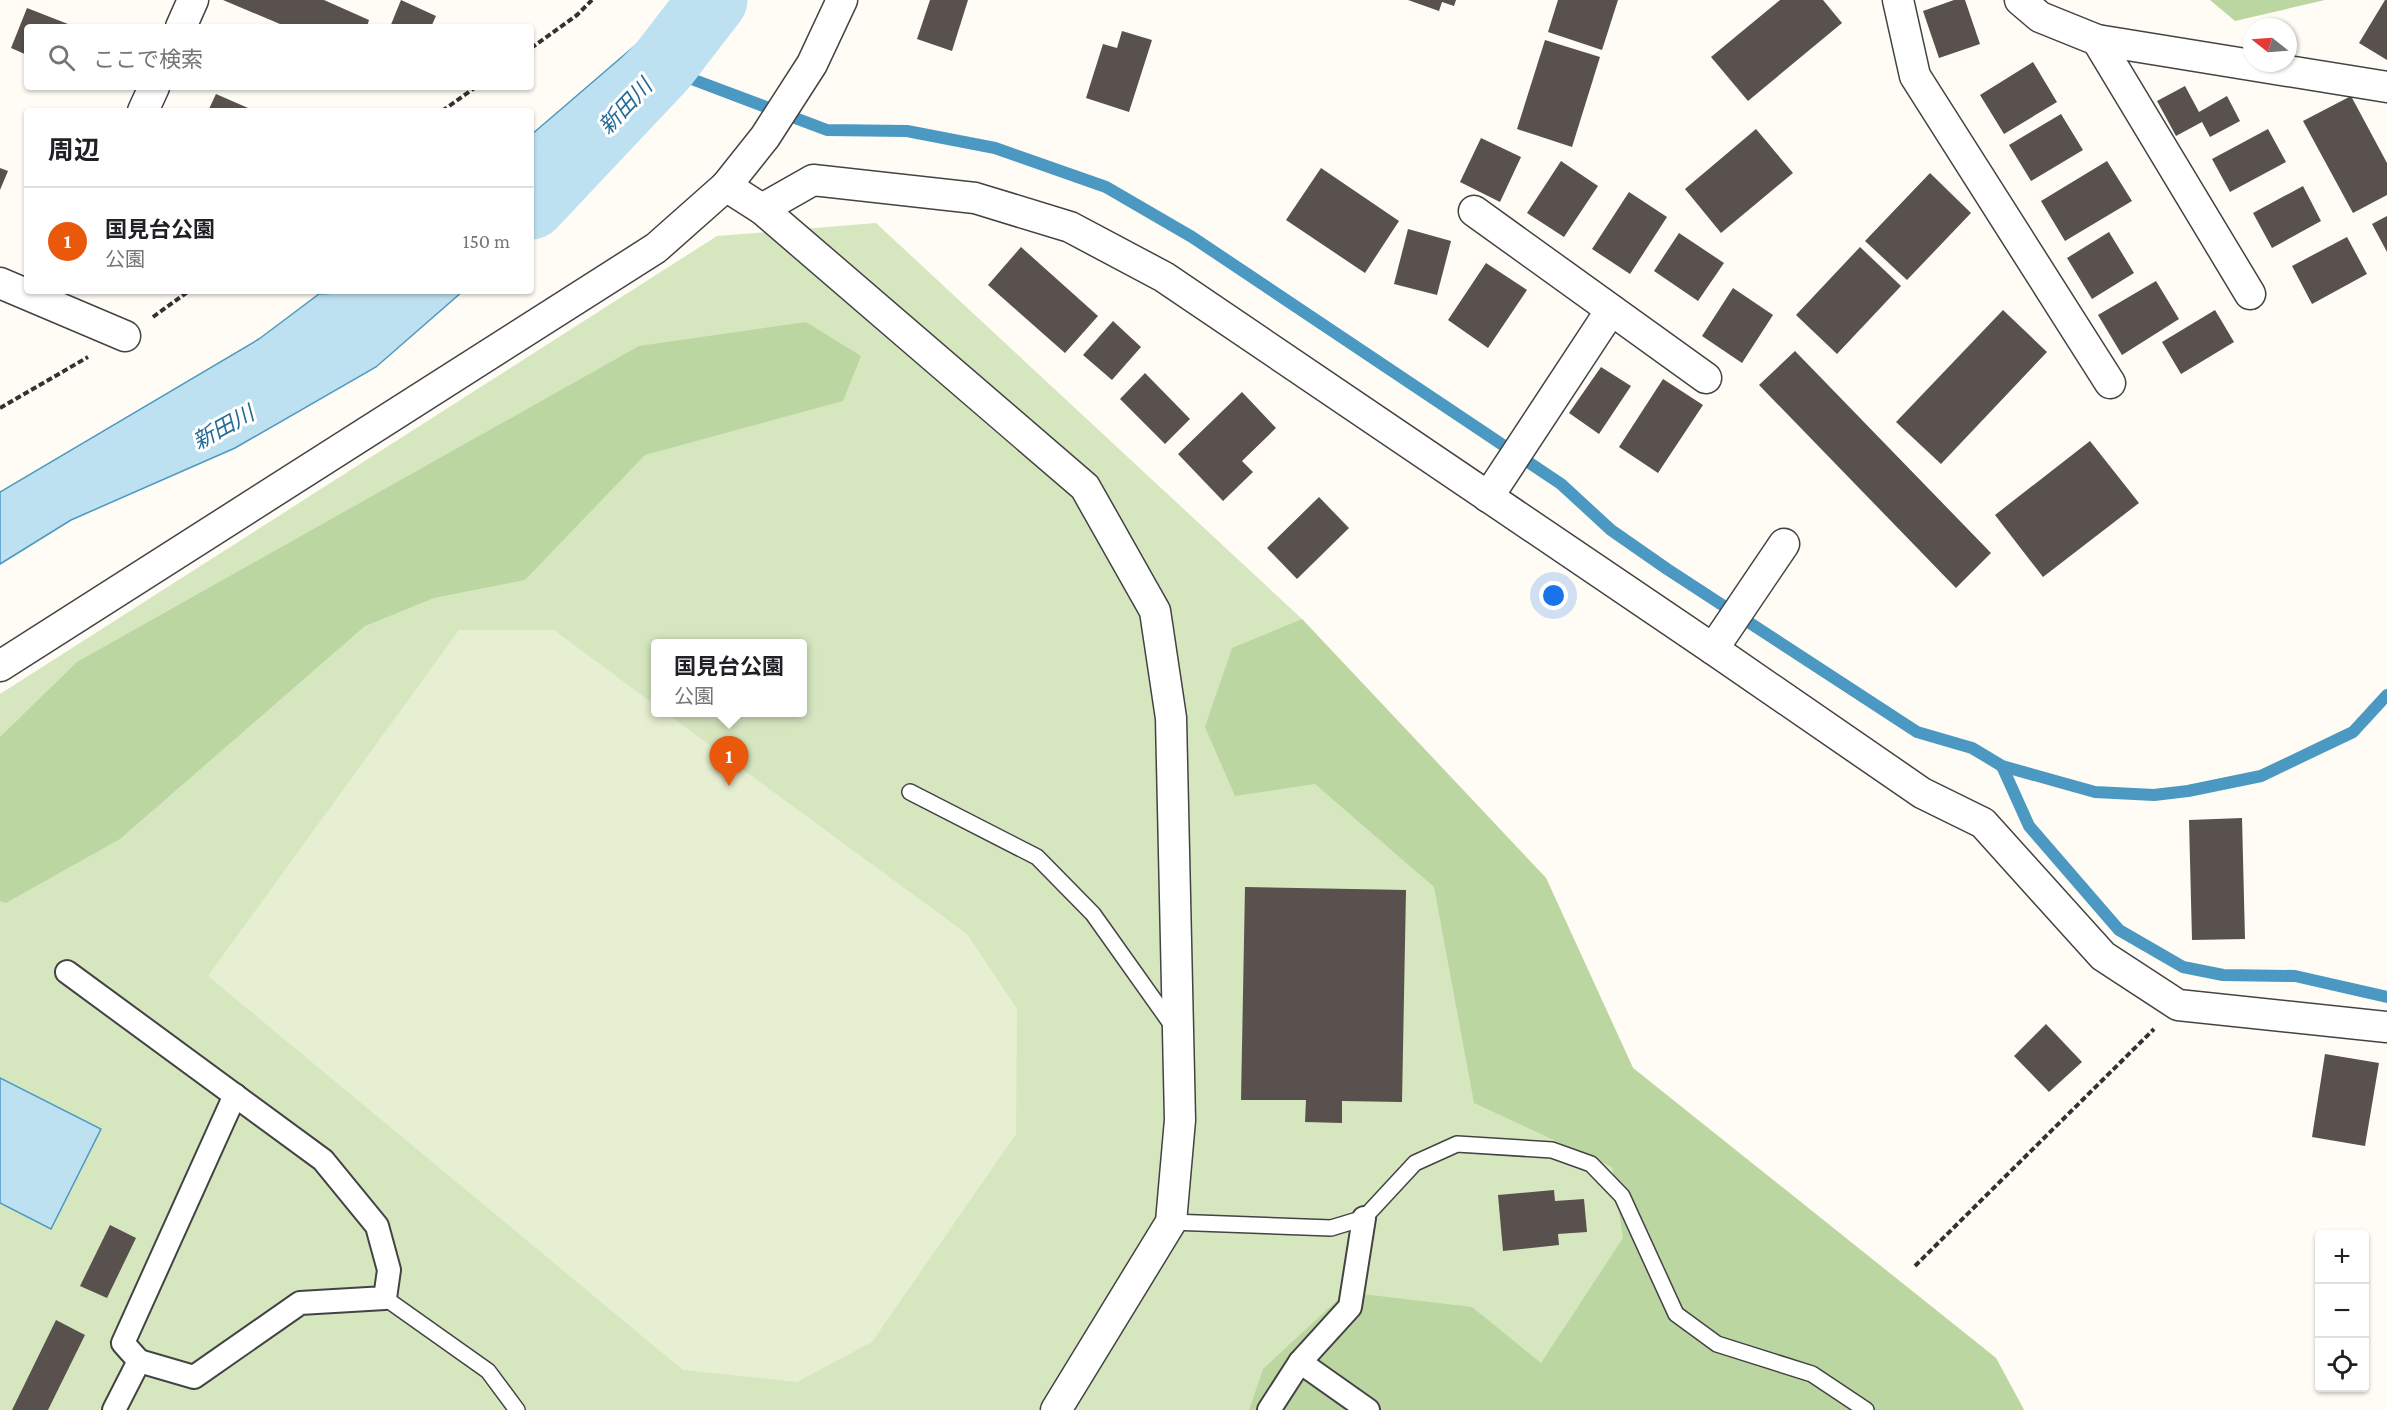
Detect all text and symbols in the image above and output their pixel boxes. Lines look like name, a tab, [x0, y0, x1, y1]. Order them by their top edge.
north arrow	[2243, 18, 2297, 72]
search box	[24, 24, 534, 90]
icon: search	[45, 41, 78, 74]
text: ここで検索	[93, 47, 203, 72]
water label: 新田川	[594, 72, 658, 139]
text: 周辺	[48, 136, 100, 165]
text: 国見台公園	[105, 217, 215, 242]
text: 1	[64, 230, 71, 252]
text: 150 m	[463, 230, 510, 252]
text: 公園	[105, 248, 145, 270]
water label: 新田川	[188, 400, 260, 454]
your location	[1539, 581, 1568, 610]
popup	[651, 639, 807, 717]
text: 国見台公園	[674, 654, 784, 679]
text: 公園	[674, 685, 714, 707]
pin: 1	[710, 736, 748, 786]
map controls	[2315, 1230, 2369, 1392]
button: +	[2315, 1230, 2369, 1284]
button: −	[2315, 1284, 2369, 1338]
button: locate	[2315, 1338, 2369, 1392]

